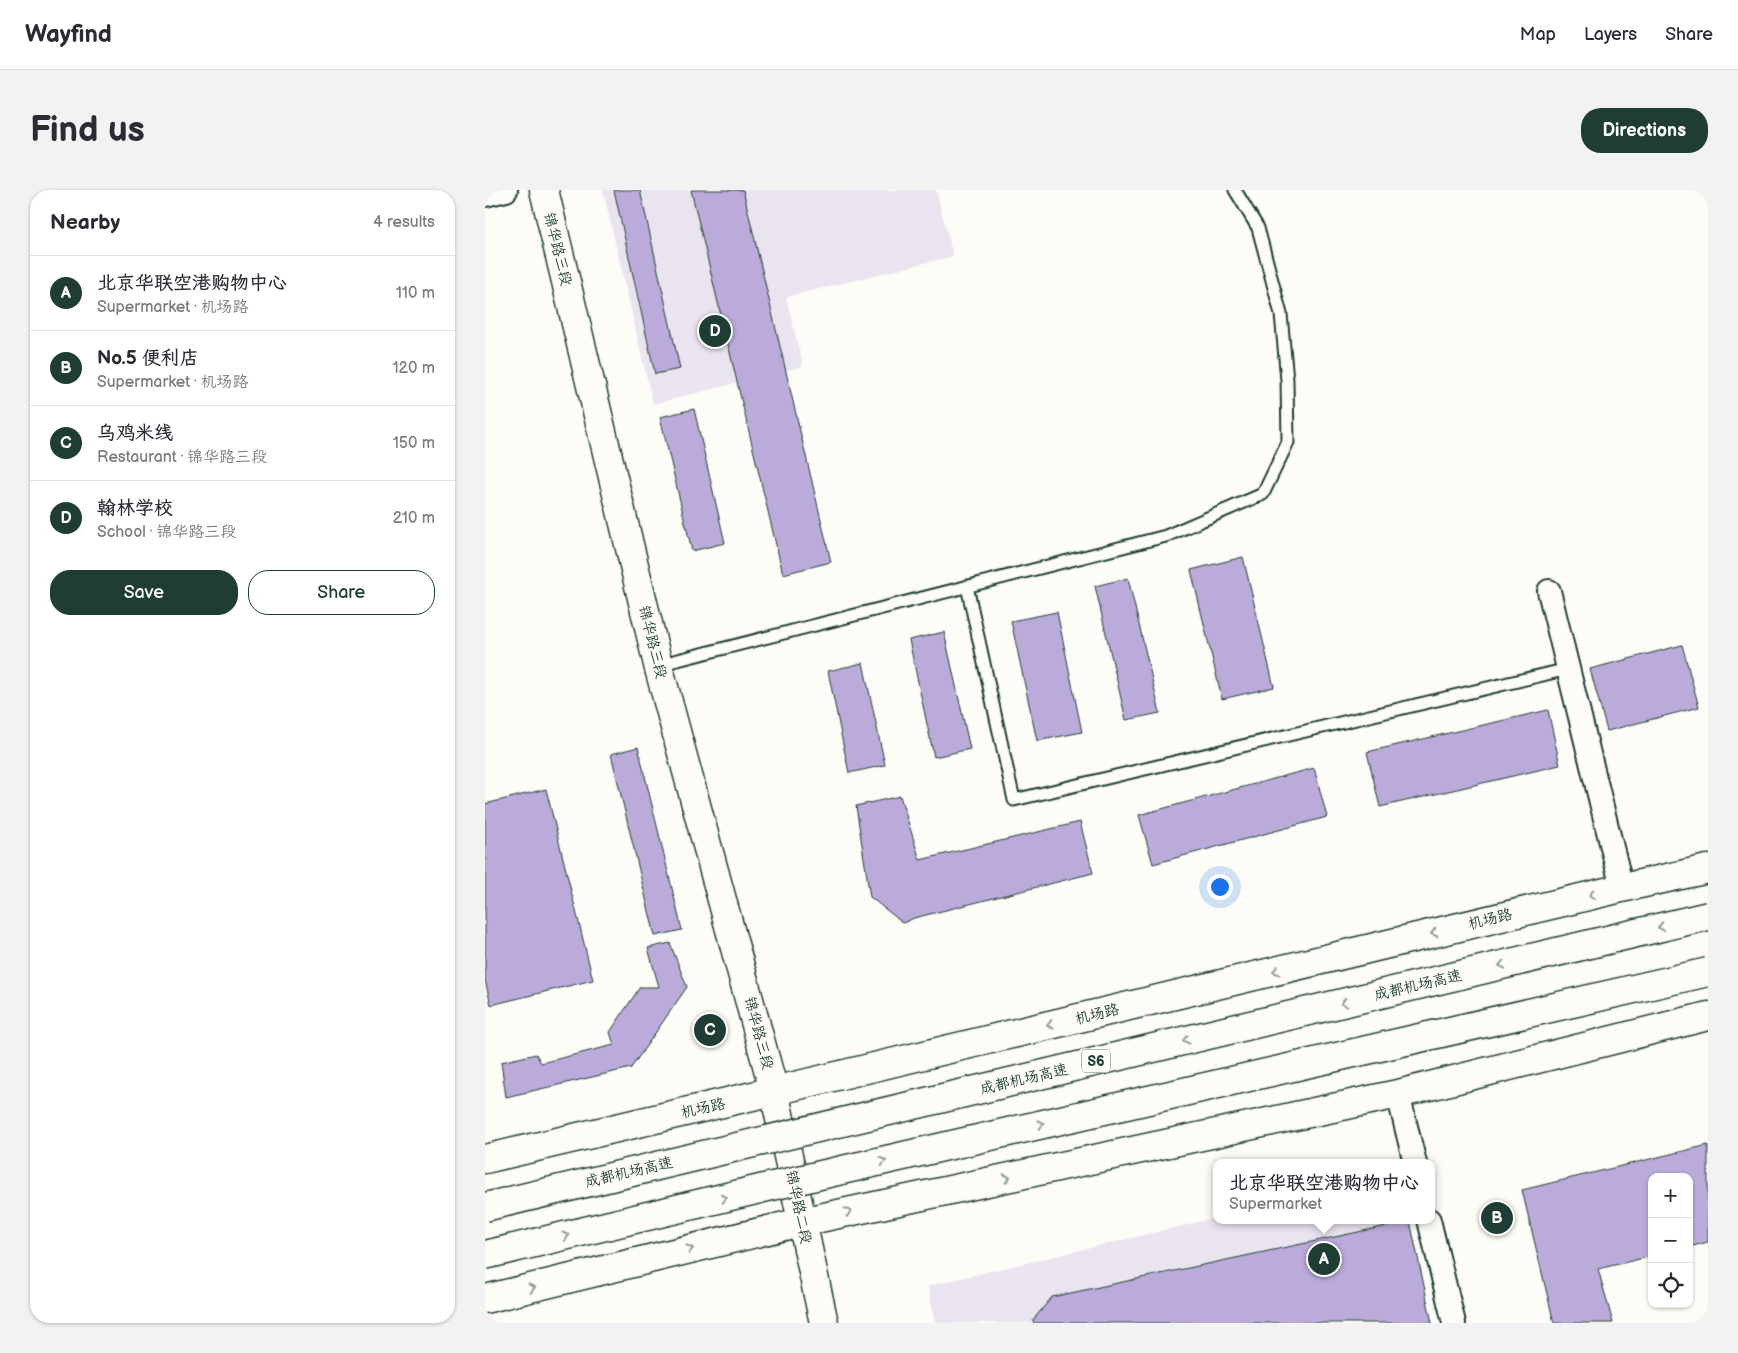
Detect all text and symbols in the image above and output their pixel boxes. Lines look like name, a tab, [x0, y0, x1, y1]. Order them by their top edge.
text: Wayfind	[25, 20, 112, 49]
text: Map	[1520, 24, 1556, 45]
text: Layers	[1584, 24, 1637, 45]
text: Share	[1665, 24, 1713, 45]
button: Directions	[1581, 108, 1708, 153]
text: Find us	[30, 109, 145, 152]
text: Nearby	[50, 210, 120, 235]
street label: 锦华路三段	[539, 210, 576, 288]
text: 4 results	[373, 213, 435, 232]
text: 北京华联空港购物中心	[97, 272, 287, 295]
text: A	[61, 284, 71, 303]
text: 110 m	[396, 284, 435, 303]
text: Supermarket · 机场路	[97, 298, 249, 317]
pin: D	[699, 312, 731, 350]
text: No.5 便利店	[97, 347, 199, 370]
text: B	[60, 359, 72, 378]
text: 120 m	[392, 359, 435, 378]
text: Supermarket · 机场路	[97, 373, 249, 392]
text: 乌鸡米线	[97, 422, 173, 445]
text: C	[60, 434, 72, 453]
text: 150 m	[393, 434, 435, 453]
text: Restaurant · 锦华路三段	[97, 448, 267, 467]
text: 翰林学校	[97, 497, 173, 520]
text: D	[60, 509, 72, 528]
text: 210 m	[393, 509, 435, 528]
text: School · 锦华路三段	[97, 523, 236, 542]
button: Save	[50, 570, 238, 615]
button: Share	[248, 570, 435, 615]
street label: 锦华路三段	[634, 603, 671, 681]
your location	[1207, 874, 1233, 900]
one-way arrow	[1588, 889, 1597, 900]
street label: 机场路	[1466, 905, 1514, 934]
one-way arrow	[1657, 922, 1665, 932]
one-way arrow	[1430, 927, 1439, 938]
one-way arrow	[1498, 959, 1507, 970]
one-way arrow	[1272, 965, 1281, 976]
street label: 成都机场高速	[1372, 966, 1464, 1005]
street label: 锦华路三段	[740, 994, 777, 1072]
one-way arrow	[1340, 997, 1349, 1008]
street label: 机场路	[1073, 1000, 1121, 1029]
pin: C	[694, 1011, 726, 1049]
one-way arrow	[1046, 1019, 1055, 1030]
one-way arrow	[1182, 1034, 1191, 1045]
road number: S6	[1082, 1049, 1110, 1072]
street label: 成都机场高速	[978, 1060, 1070, 1099]
street label: 机场路	[679, 1094, 727, 1123]
one-way arrow	[1037, 1119, 1045, 1130]
street label: 成都机场高速	[583, 1153, 675, 1192]
one-way arrow	[878, 1156, 887, 1167]
popup	[1213, 1159, 1435, 1224]
street label: 锦华路二段	[781, 1168, 816, 1246]
text: 北京华联空港购物中心	[1229, 1172, 1419, 1195]
one-way arrow	[1003, 1173, 1012, 1183]
map controls	[1648, 1173, 1693, 1308]
button: +	[1648, 1173, 1693, 1218]
one-way arrow	[720, 1193, 728, 1203]
text: Supermarket	[1229, 1195, 1322, 1214]
pin: B	[1481, 1199, 1513, 1237]
one-way arrow	[844, 1207, 853, 1217]
button: −	[1648, 1218, 1693, 1263]
one-way arrow	[562, 1231, 571, 1242]
pin: A	[1308, 1240, 1340, 1278]
one-way arrow	[686, 1244, 695, 1255]
button: locate	[1648, 1263, 1693, 1308]
one-way arrow	[528, 1283, 537, 1294]

